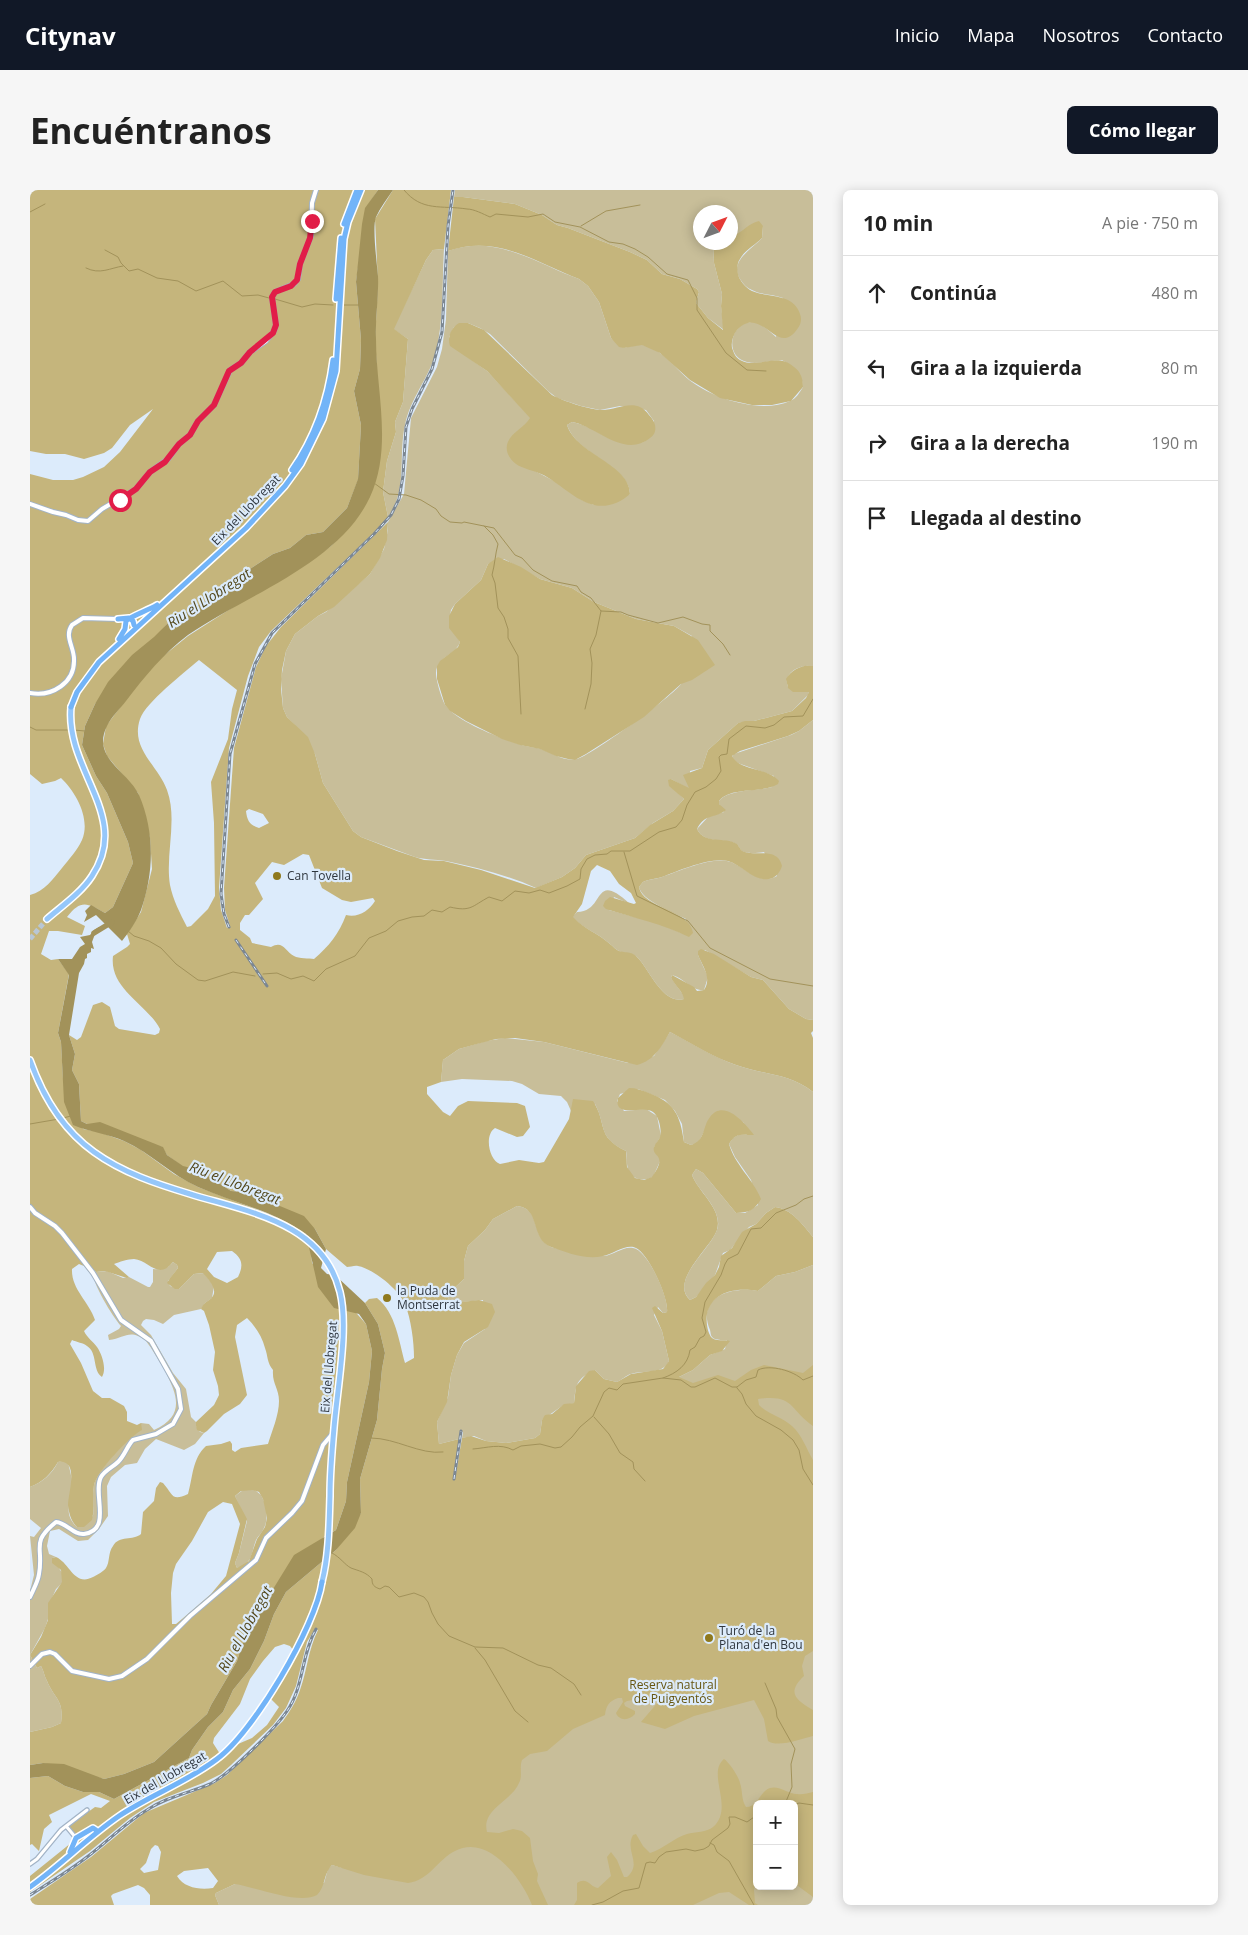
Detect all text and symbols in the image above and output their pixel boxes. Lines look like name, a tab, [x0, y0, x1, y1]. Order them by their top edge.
text: Citynav	[25, 19, 116, 52]
text: Inicio	[895, 23, 939, 47]
text: Mapa	[967, 23, 1015, 47]
text: Nosotros	[1043, 23, 1120, 47]
text: Contacto	[1148, 23, 1223, 47]
button: Cómo llegar	[1067, 106, 1218, 154]
text: Encuéntranos	[30, 107, 272, 154]
north arrow	[693, 205, 738, 250]
text: 10 min	[863, 209, 933, 237]
route end	[301, 210, 324, 233]
text: A pie · 750 m	[1102, 212, 1198, 234]
icon: ahead	[863, 279, 891, 307]
text: Continúa	[910, 280, 997, 306]
text: 480 m	[1152, 282, 1198, 304]
icon: left	[863, 354, 891, 382]
text: Gira a la izquierda	[910, 355, 1082, 381]
text: 80 m	[1161, 357, 1198, 379]
icon: right	[863, 429, 891, 457]
text: Gira a la derecha	[910, 430, 1070, 456]
text: 190 m	[1152, 432, 1198, 454]
street label: Eix del Llobregat	[207, 471, 284, 549]
route start	[109, 489, 132, 512]
icon: arrive	[863, 504, 891, 532]
text: Llegada al destino	[910, 505, 1082, 531]
water label: Riu el Llobregat	[163, 563, 255, 632]
place label: Can Tovella	[287, 867, 351, 884]
marker: Can Tovella	[271, 870, 283, 882]
water label: Riu el Llobregat	[187, 1156, 285, 1209]
place label: la Puda de Montserrat	[397, 1282, 460, 1313]
marker: la Puda de Montserrat	[381, 1292, 393, 1304]
street label: Eix del Llobregat	[316, 1320, 341, 1414]
water label: Riu el Llobregat	[213, 1581, 277, 1675]
place label: Turó de la Plana d'en Bou	[719, 1622, 803, 1653]
marker: Turó de la Plana d'en Bou	[703, 1632, 715, 1644]
park label: Reserva natural de Puigventós	[629, 1676, 717, 1707]
street label: Eix del Llobregat	[121, 1747, 209, 1808]
map controls	[753, 1800, 798, 1890]
button: +	[753, 1800, 798, 1845]
button: −	[753, 1845, 798, 1890]

